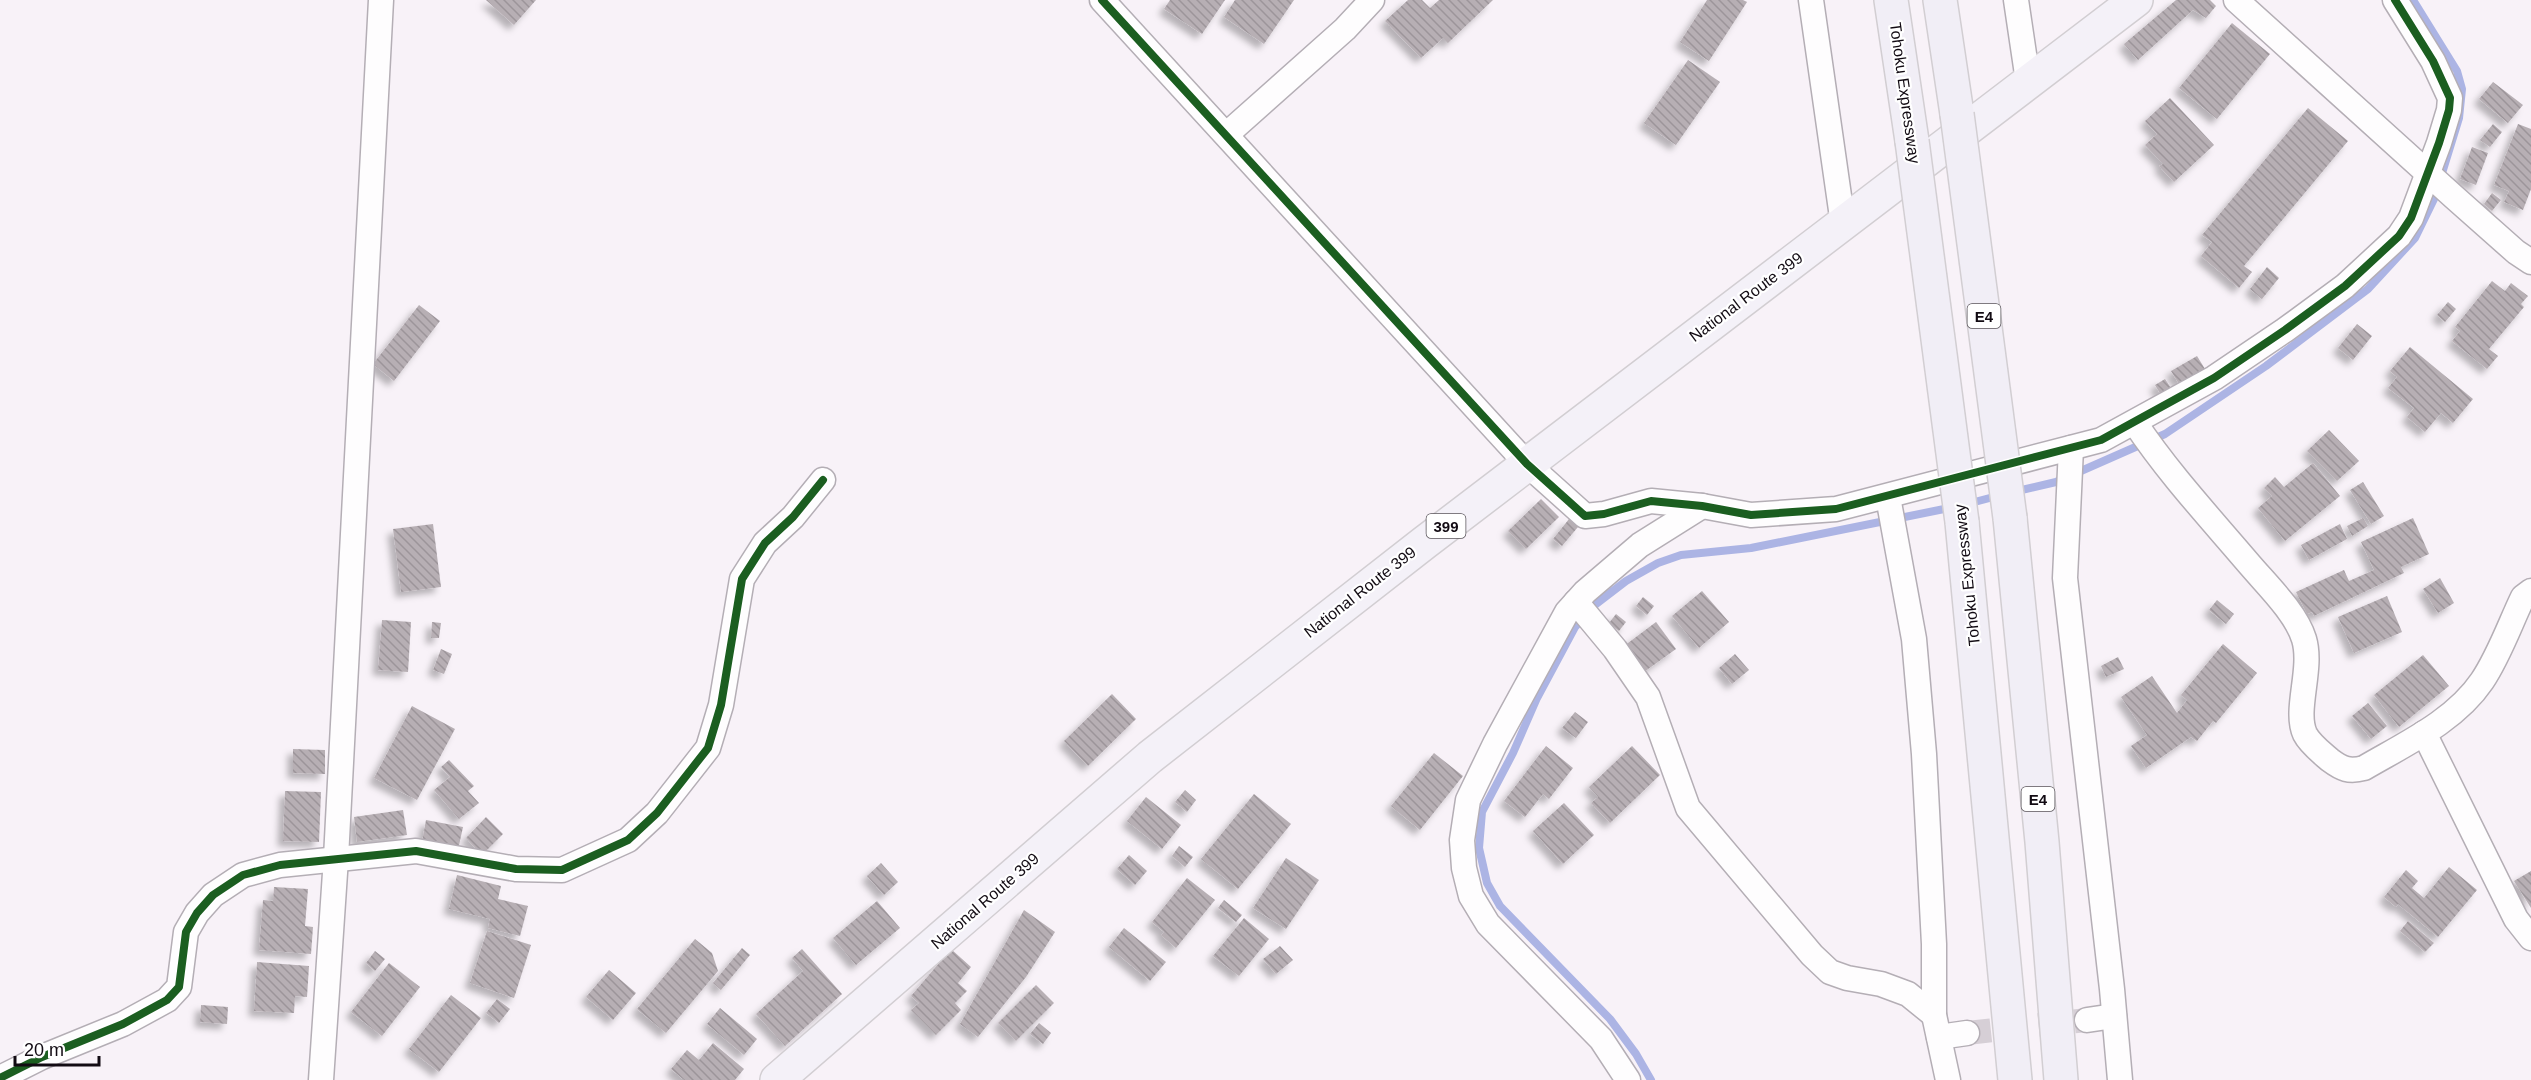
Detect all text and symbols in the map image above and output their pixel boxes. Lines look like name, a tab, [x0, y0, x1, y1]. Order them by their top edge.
street label: Tohoku Expressway	[1887, 21, 1923, 165]
street label: National Route 399	[1686, 249, 1806, 345]
road number: E4	[1968, 304, 2000, 328]
street label: Tohoku Expressway	[1951, 503, 1983, 647]
road number: 399	[1426, 514, 1466, 538]
street label: National Route 399	[1301, 543, 1419, 641]
road number: E4	[2022, 787, 2054, 811]
street label: National Route 399	[928, 850, 1042, 952]
scale bar	[15, 1029, 99, 1067]
text: 20 m	[24, 1040, 64, 1060]

